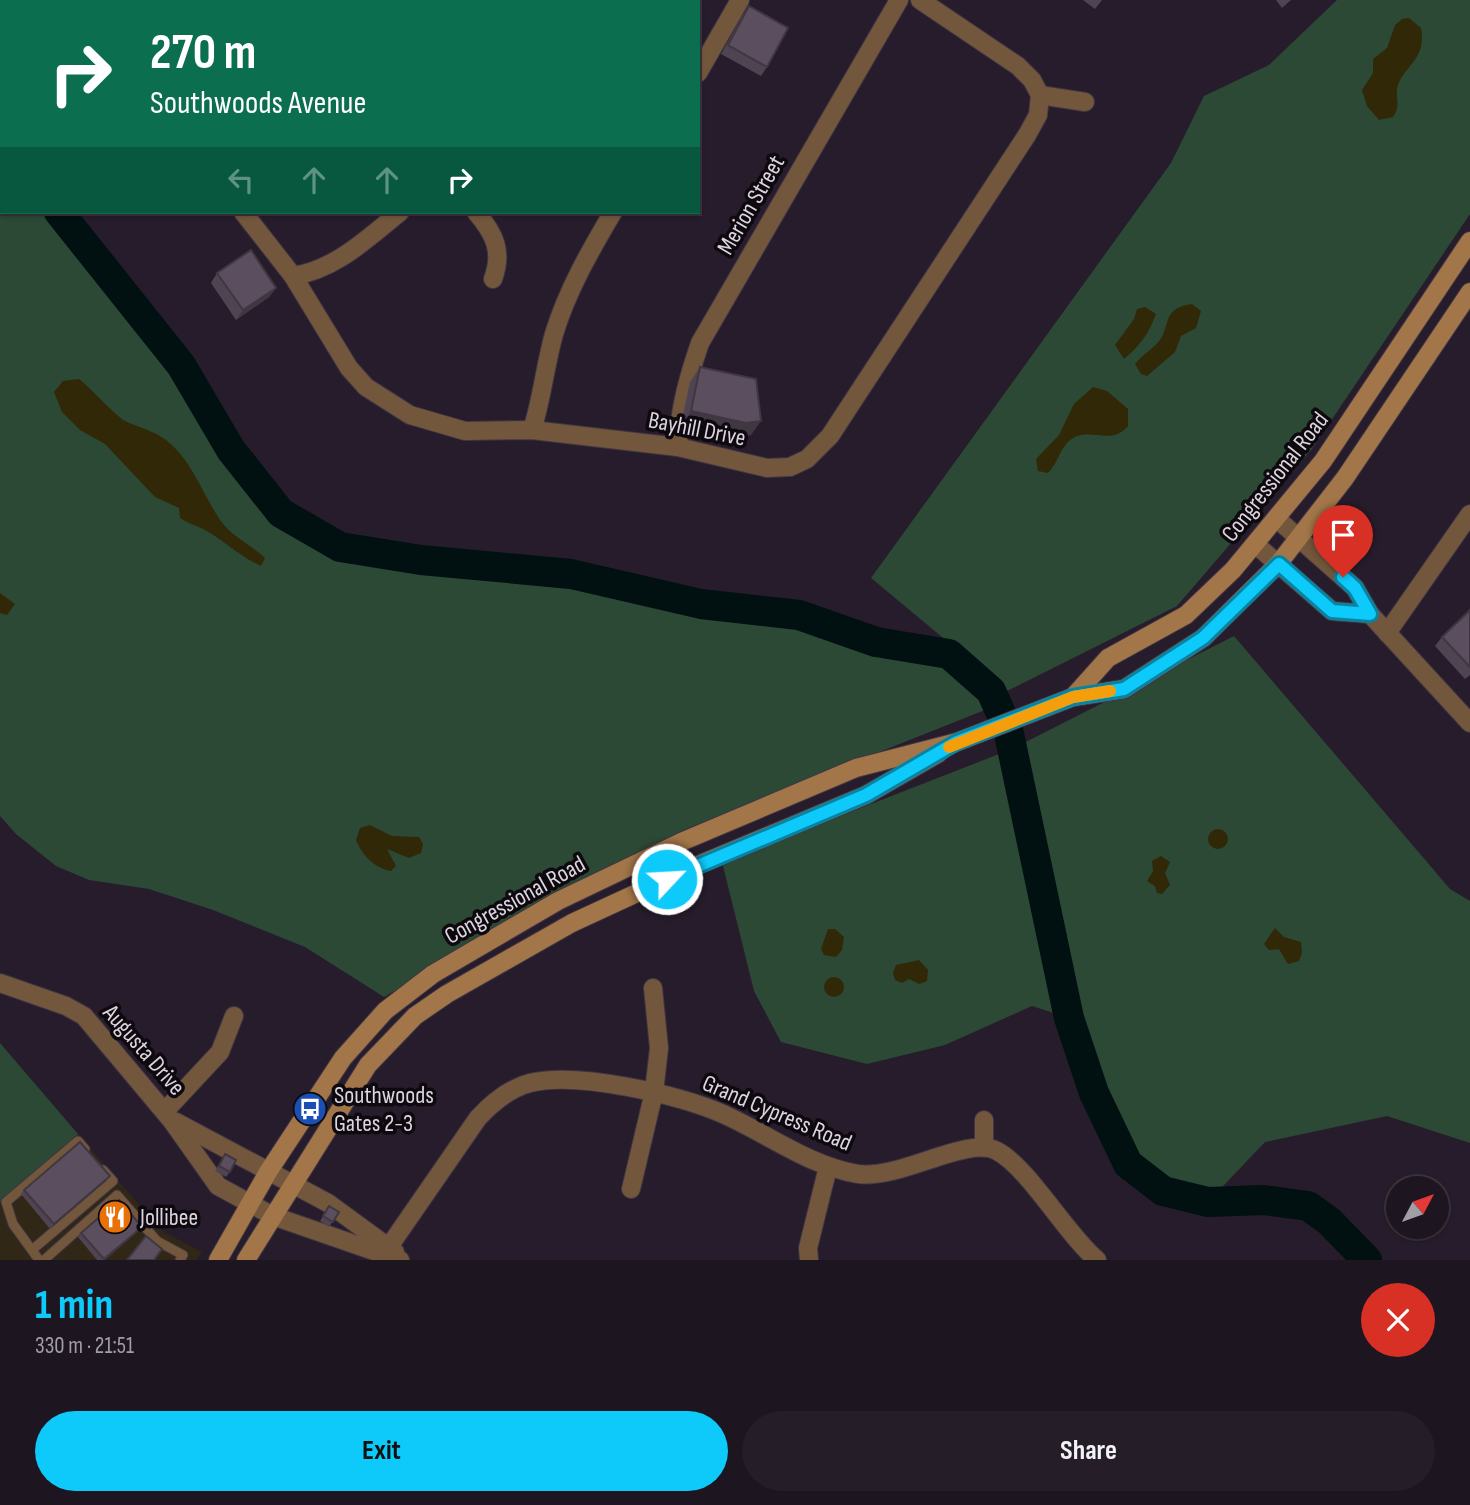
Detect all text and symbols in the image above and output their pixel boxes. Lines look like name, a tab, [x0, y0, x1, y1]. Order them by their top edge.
text: 270 m	[150, 24, 256, 83]
icon: right	[35, 28, 126, 119]
text: Southwoods Avenue	[150, 84, 366, 123]
street label: Merion Street	[711, 150, 791, 260]
icon: left	[222, 161, 260, 199]
icon: ahead	[295, 161, 333, 199]
icon: ahead	[368, 161, 406, 199]
icon: right	[441, 161, 479, 199]
street label: Bayhill Drive	[646, 405, 748, 453]
street label: Congressional Road	[1215, 406, 1335, 548]
pin	[1313, 505, 1373, 577]
icon: arrive	[1324, 516, 1362, 554]
position arrow	[630, 842, 704, 916]
street label: Congressional Road	[440, 849, 590, 951]
street label: Augusta Drive	[96, 998, 191, 1101]
street label: Grand Cypress Road	[698, 1068, 856, 1158]
place label: Southwoods Gates 2-3	[334, 1081, 434, 1138]
bus stop icon: Southwoods Gates 2-3	[291, 1090, 329, 1128]
north arrow	[1386, 1176, 1449, 1239]
map controls	[1386, 1176, 1449, 1239]
restaurant icon: Jollibee	[96, 1198, 134, 1236]
place label: Jollibee	[139, 1203, 198, 1232]
text: 1 min	[35, 1280, 113, 1331]
button: close	[1361, 1283, 1435, 1357]
text: 330 m · 21:51	[35, 1332, 134, 1360]
button: Exit	[35, 1411, 728, 1491]
button: Share	[742, 1411, 1435, 1491]

